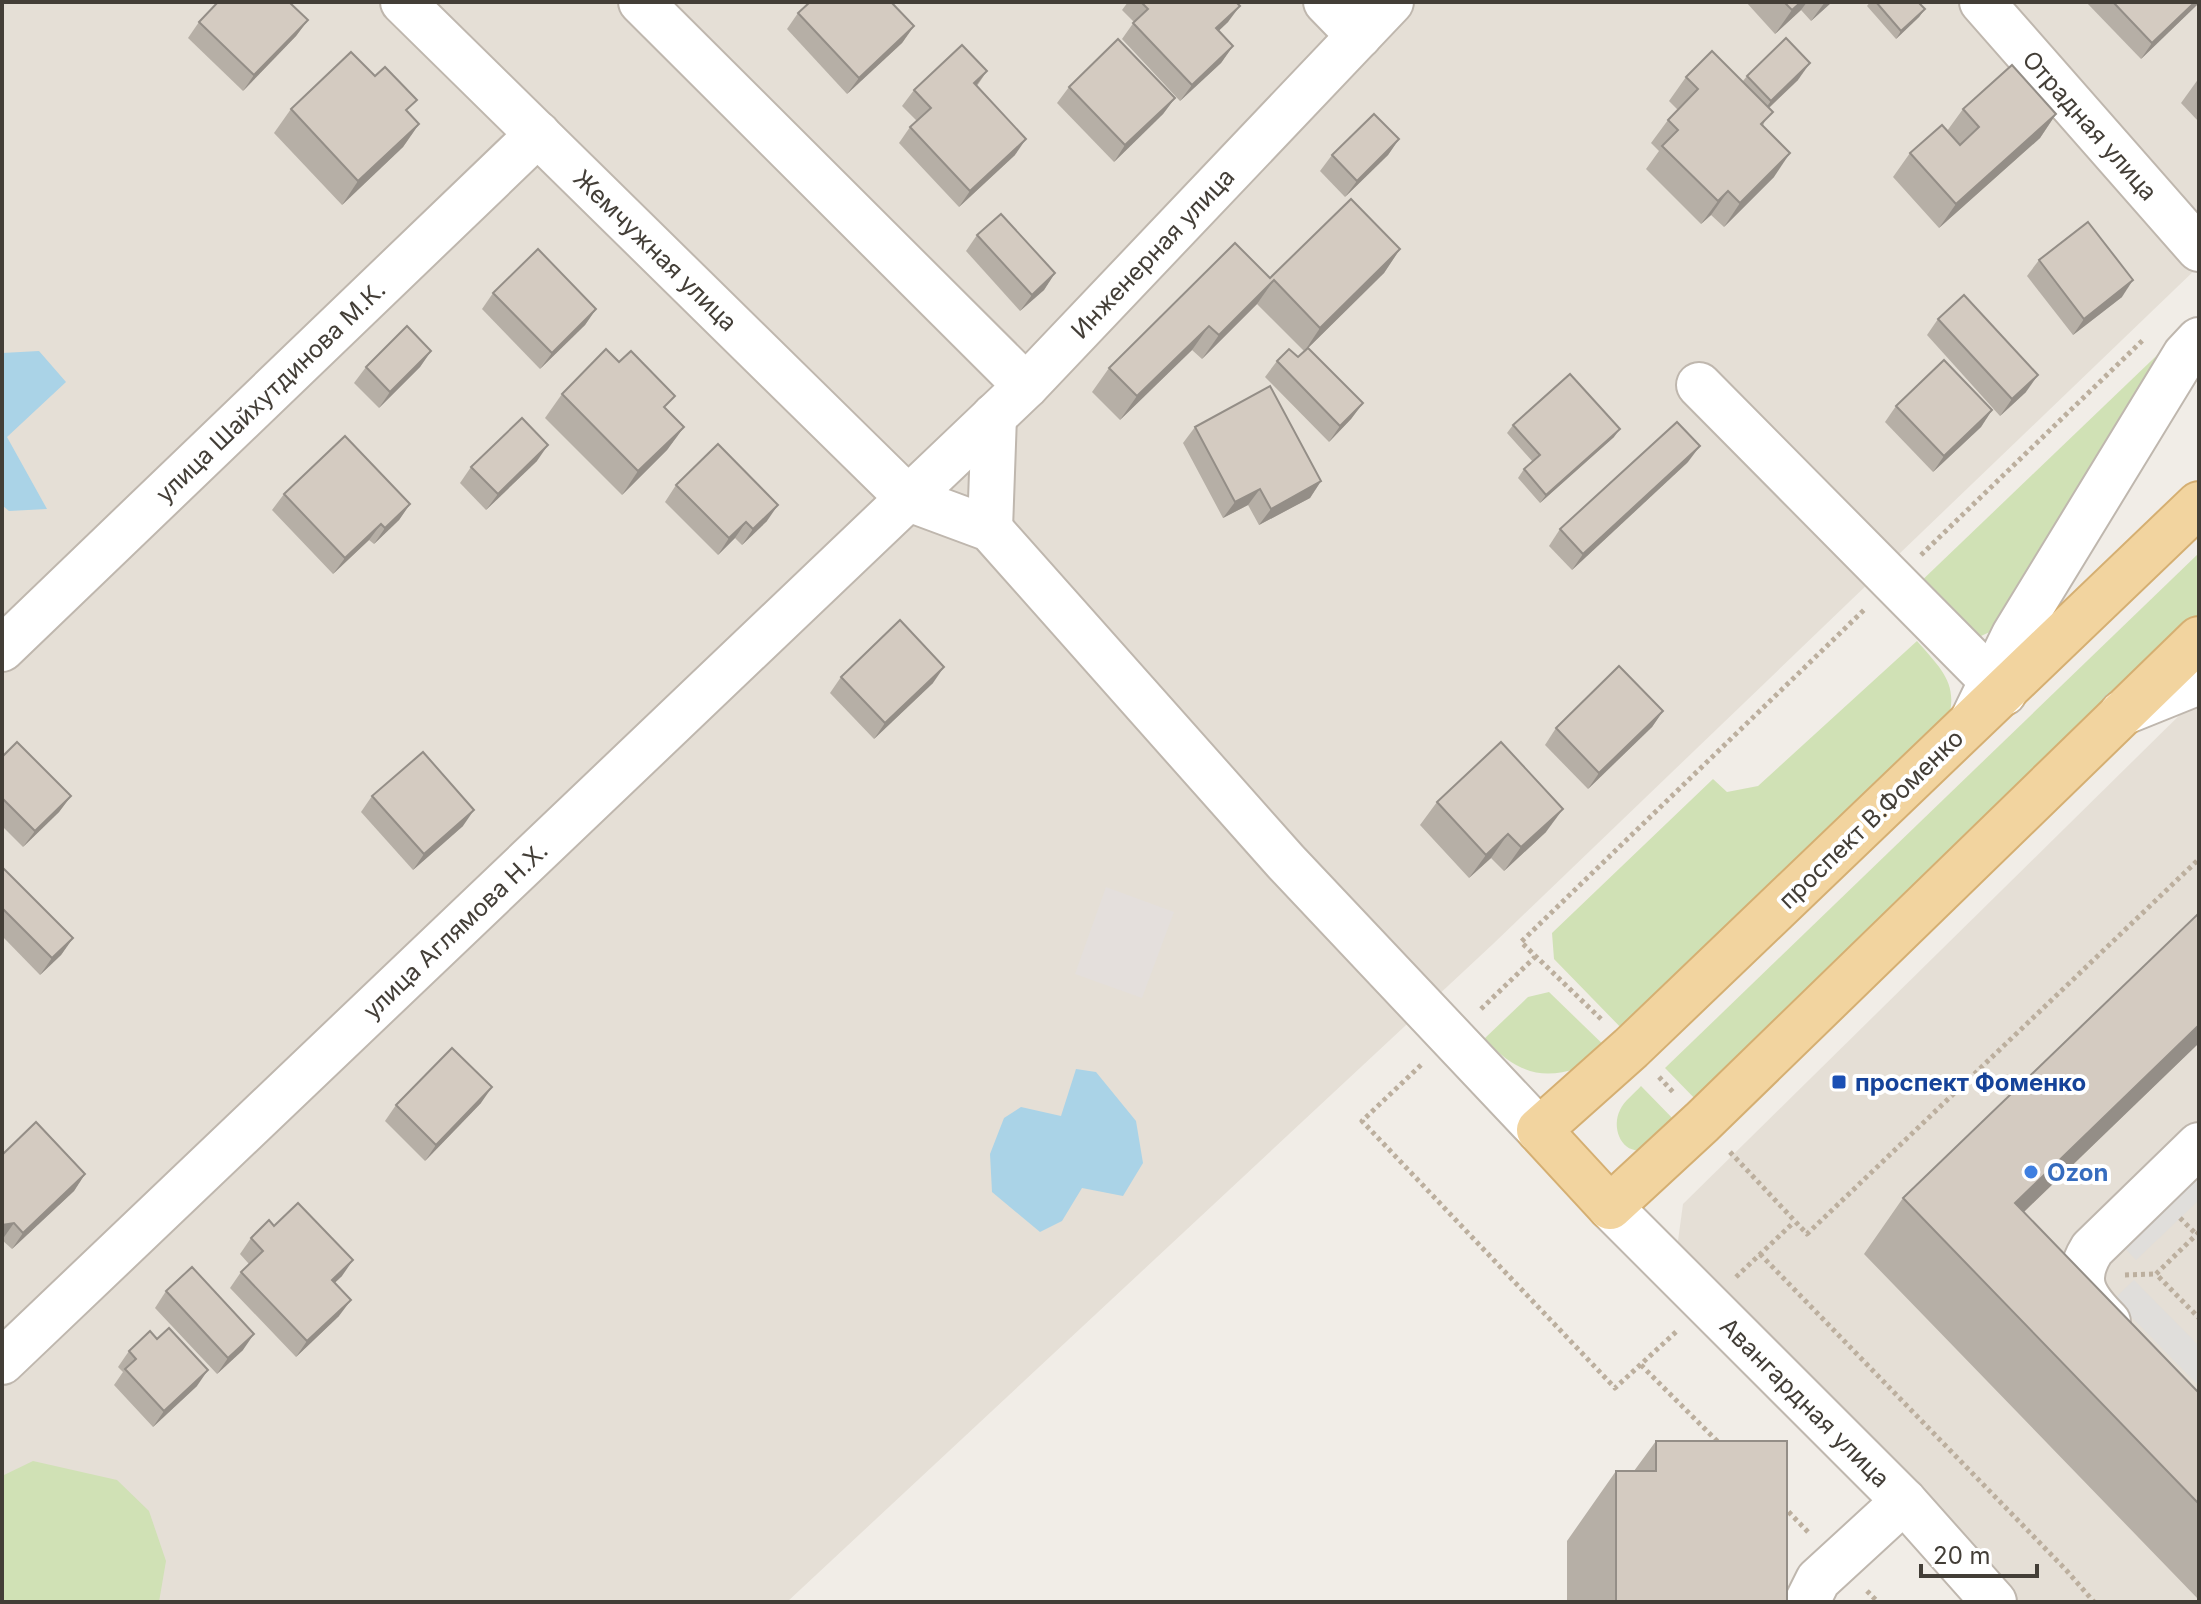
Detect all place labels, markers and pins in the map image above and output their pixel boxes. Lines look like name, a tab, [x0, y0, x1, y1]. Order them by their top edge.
place label: проспект Фоменко	[1855, 1068, 2086, 1097]
marker: проспект Фоменко	[1830, 1073, 1848, 1091]
place label: Ozon	[2047, 1158, 2108, 1187]
marker: Ozon	[2022, 1163, 2040, 1181]

